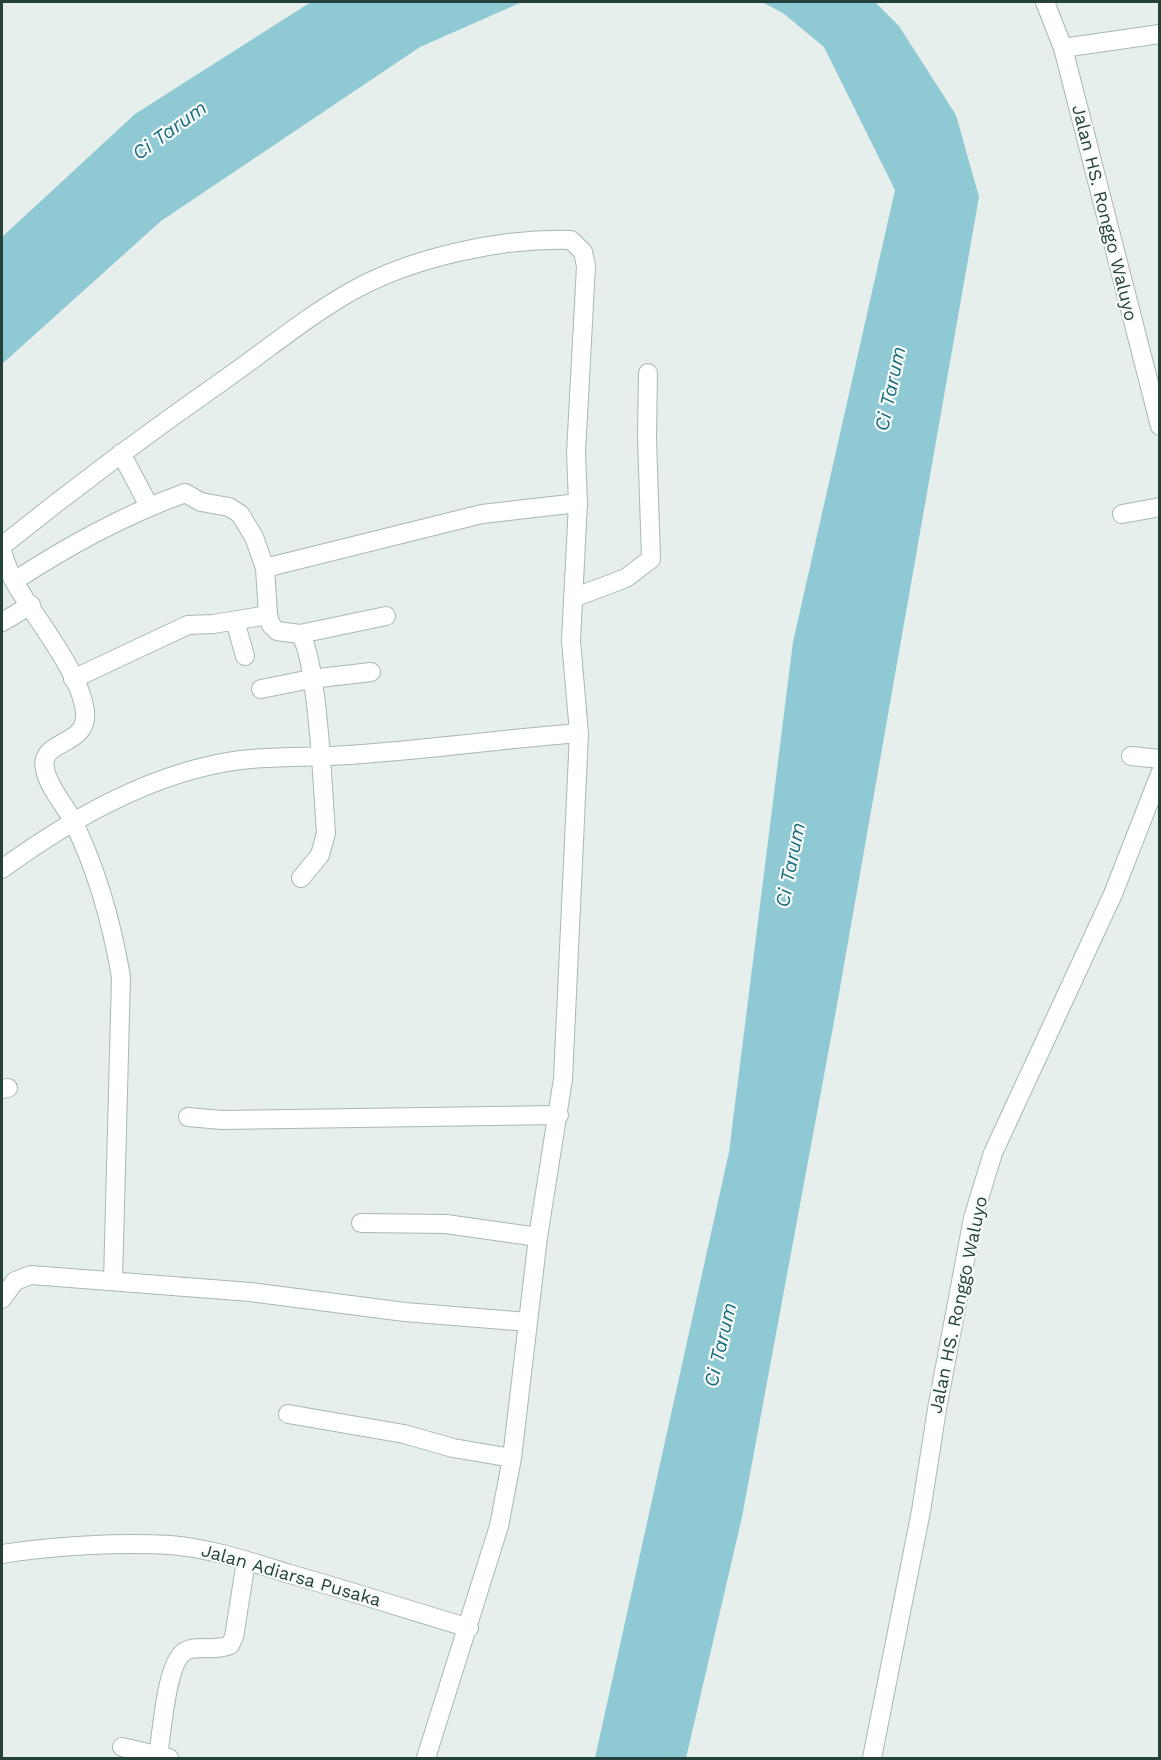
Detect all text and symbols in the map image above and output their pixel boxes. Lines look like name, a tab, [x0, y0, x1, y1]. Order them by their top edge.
water label: Ci Tarum	[128, 96, 212, 166]
street label: Jalan HS. Ronggo Waluyo	[1067, 103, 1141, 323]
water label: Ci Tarum	[870, 344, 912, 434]
water label: Ci Tarum	[771, 820, 811, 910]
street label: Jalan HS. Ronggo Waluyo	[925, 1194, 993, 1416]
water label: Ci Tarum	[700, 1300, 742, 1390]
street label: Jalan Adiarsa Pusaka	[199, 1540, 383, 1612]

